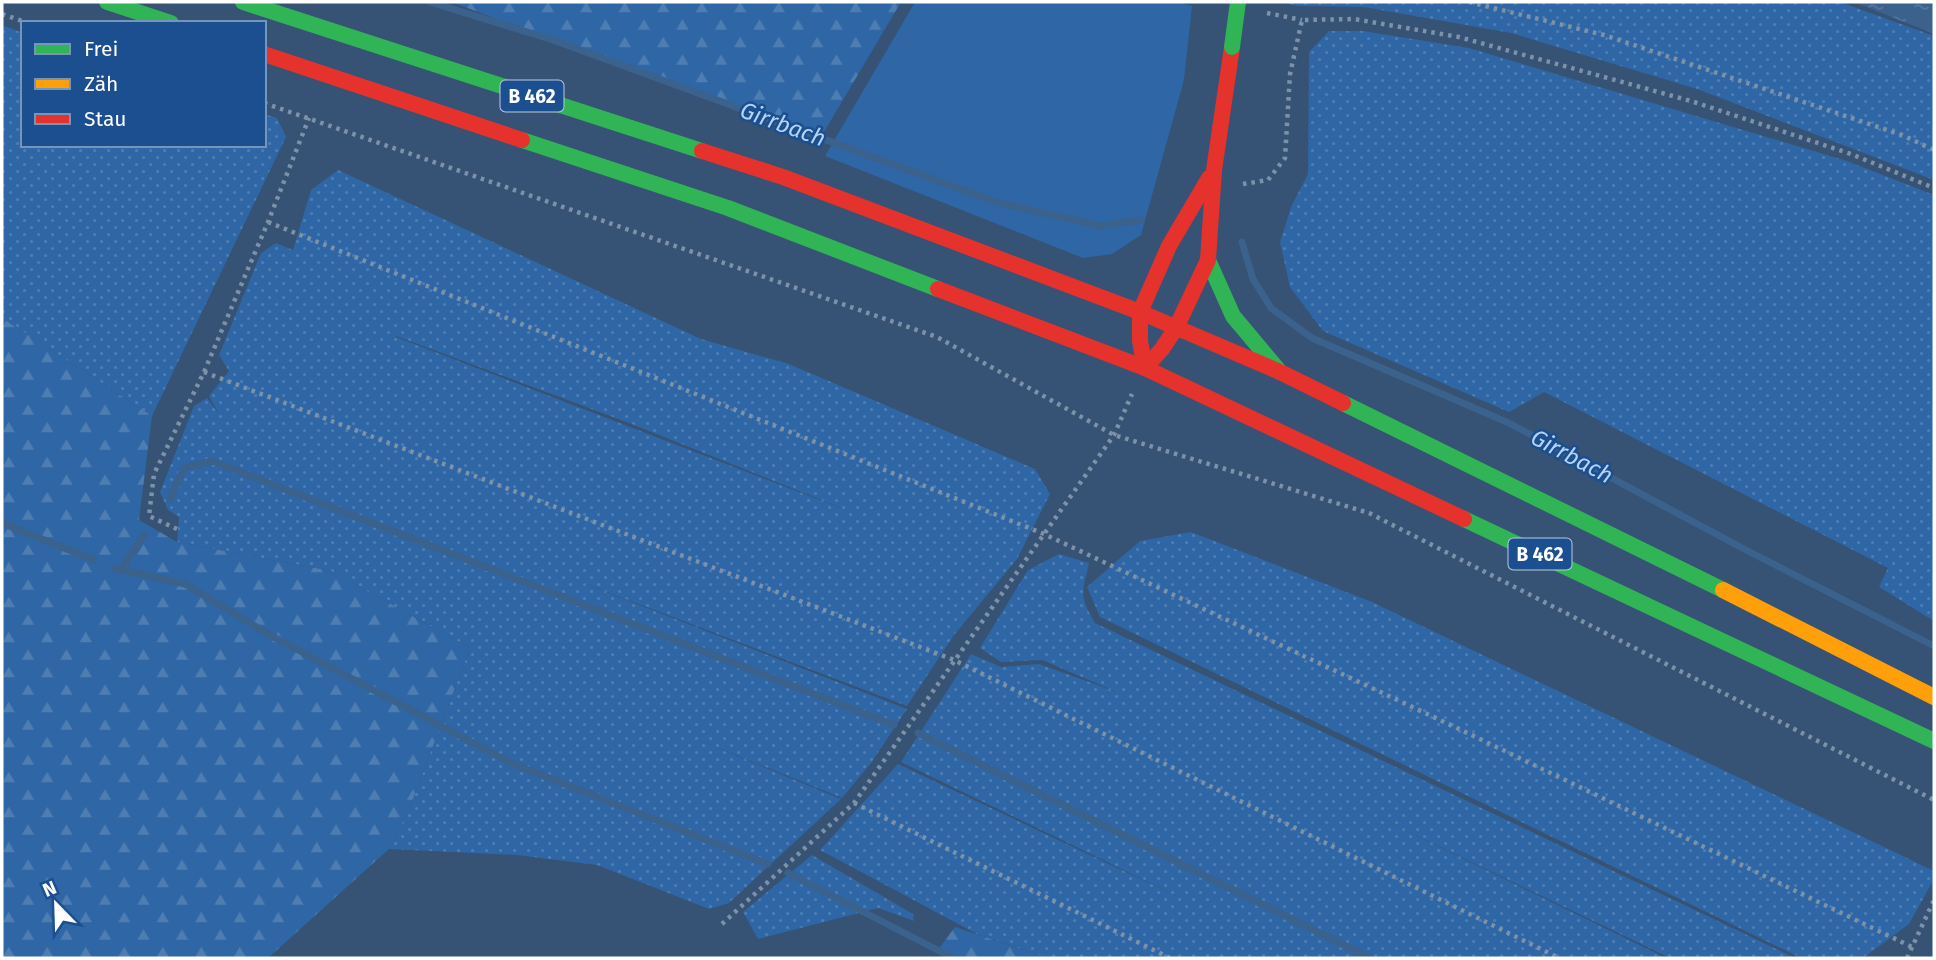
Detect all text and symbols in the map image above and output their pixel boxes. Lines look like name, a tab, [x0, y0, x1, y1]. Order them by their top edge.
legend	[21, 21, 266, 147]
text: Frei	[84, 36, 118, 62]
text: Zäh	[84, 71, 118, 97]
road number: B 462	[500, 80, 564, 111]
water label: Girrbach	[736, 96, 830, 152]
text: Stau	[84, 106, 127, 132]
water label: Girrbach	[1526, 423, 1618, 489]
road number: B 462	[1508, 538, 1572, 569]
north arrow	[21, 869, 91, 939]
text: N	[39, 876, 60, 902]

